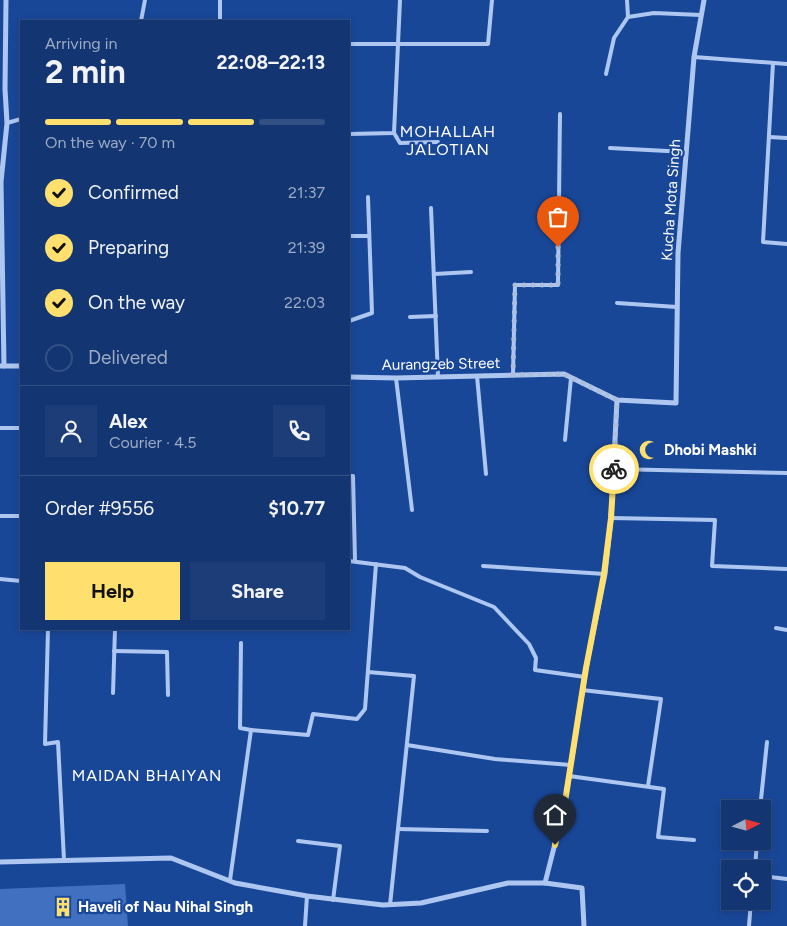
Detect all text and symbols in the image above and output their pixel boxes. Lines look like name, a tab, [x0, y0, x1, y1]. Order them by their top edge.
text: Arriving in	[45, 34, 117, 53]
text: 22:08–22:13	[217, 51, 325, 74]
text: 2 min	[45, 53, 126, 91]
district label: MOHALLAH JALOTIAN	[400, 122, 496, 159]
text: On the way · 70 m	[45, 133, 175, 152]
street label: Kucha Mota Singh	[658, 139, 684, 261]
icon: check	[45, 179, 73, 207]
text: Confirmed	[88, 181, 179, 204]
text: 21:37	[288, 183, 325, 202]
pin	[537, 196, 579, 247]
icon: bag	[544, 203, 572, 231]
icon: check	[45, 234, 73, 262]
text: Preparing	[88, 236, 169, 259]
text: 21:39	[288, 238, 325, 257]
icon: check	[45, 289, 73, 317]
text: On the way	[88, 291, 185, 314]
text: 22:03	[284, 293, 325, 312]
text: Delivered	[88, 346, 168, 369]
street label: Aurangzeb Street	[382, 354, 501, 374]
button: person	[45, 405, 97, 457]
button: phone	[273, 405, 325, 457]
text: Alex	[109, 410, 148, 433]
text: Courier · 4.5	[109, 433, 196, 452]
mosque icon: Dhobi Mashki	[638, 439, 660, 461]
place label: Dhobi Mashki	[664, 441, 757, 459]
courier	[589, 444, 639, 494]
icon: bike	[600, 455, 628, 483]
text: Order #9556	[45, 497, 154, 520]
text: $10.77	[268, 497, 325, 520]
button: Help	[45, 562, 180, 620]
button: Share	[190, 562, 325, 620]
district label: MAIDAN BHAIYAN	[72, 766, 222, 785]
pin	[534, 794, 576, 845]
north arrow	[721, 800, 771, 850]
map controls	[721, 800, 771, 910]
icon: home	[541, 801, 569, 829]
button: locate	[721, 860, 771, 910]
building icon: Haveli of Nau Nihal Singh	[52, 896, 74, 918]
place label: Haveli of Nau Nihal Singh	[78, 898, 253, 916]

